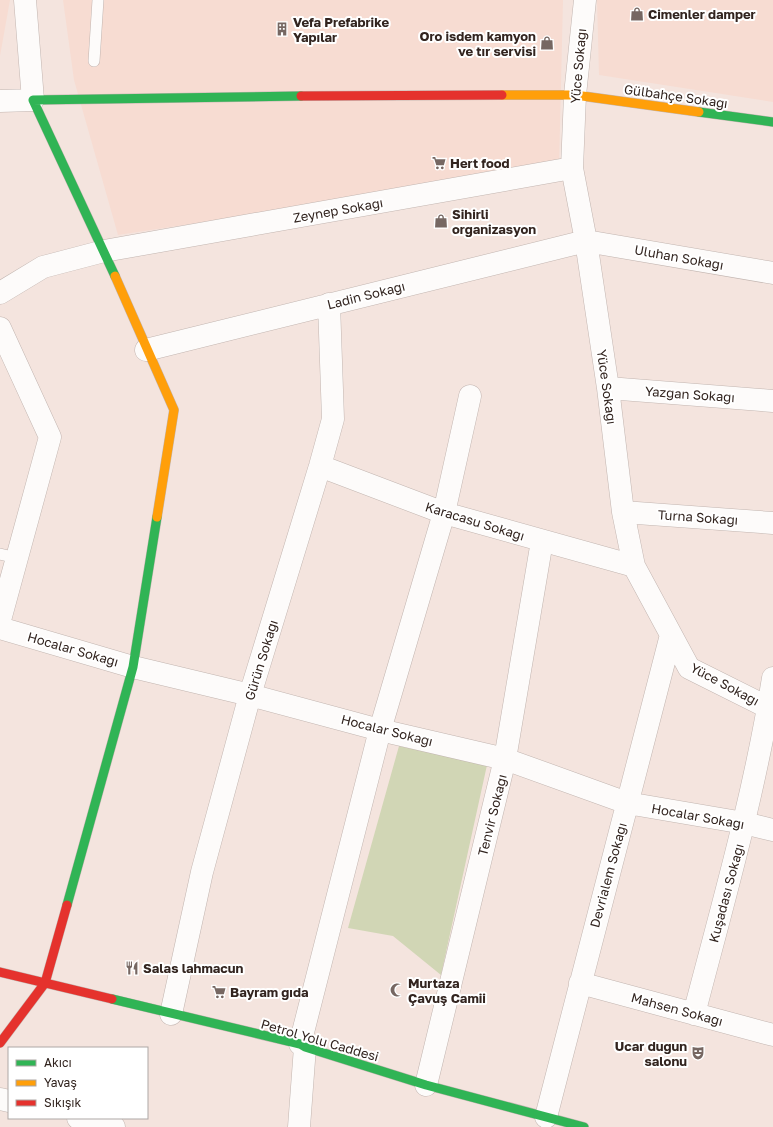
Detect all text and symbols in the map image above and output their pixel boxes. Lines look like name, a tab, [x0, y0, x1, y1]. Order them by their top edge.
shop icon: Cimenler damper	[629, 6, 645, 22]
place label: Cimenler damper	[648, 6, 756, 22]
place label: Vefa Prefabrike Yapılar	[293, 14, 389, 45]
building icon: Vefa Prefabrike Yapılar	[274, 21, 290, 37]
place label: Oro isdem kamyon ve tır servisi	[420, 28, 536, 59]
street label: Yüce Sokağı	[567, 28, 589, 104]
shop icon: Oro isdem kamyon ve tır servisi	[539, 35, 555, 51]
street label: Gülbahçe Sokağı	[623, 81, 729, 111]
supermarket icon: Hert food	[431, 155, 447, 171]
place label: Hert food	[450, 155, 510, 171]
street label: Zeynep Sokağı	[292, 194, 384, 226]
place label: Sihirli organizasyon	[452, 206, 536, 237]
shop icon: Sihirli organizasyon	[433, 213, 449, 229]
street label: Uluhan Sokağı	[633, 241, 725, 273]
street label: Ladin Sokağı	[325, 278, 407, 312]
street label: Yüce Sokağı	[594, 349, 620, 425]
street label: Yazgan Sokağı	[645, 383, 735, 405]
street label: Karacasu Sokağı	[423, 498, 527, 544]
street label: Turna Sokağı	[657, 506, 739, 528]
street label: Gürün Sokağı	[241, 618, 281, 702]
street label: Hocalar Sokağı	[26, 628, 120, 670]
street label: Yüce Sokağı	[688, 659, 762, 709]
street label: Hocalar Sokağı	[339, 711, 435, 749]
street label: Tenvir Sokağı	[474, 773, 510, 857]
street label: Hocalar Sokağı	[650, 800, 746, 832]
street label: Devrialem Sokağı	[586, 821, 630, 929]
street label: Kuşadası Sokağı	[705, 842, 747, 944]
restaurant icon: Salas lahmacun	[124, 960, 140, 976]
place label: Salas lahmacun	[143, 960, 244, 976]
place label: Murtaza Çavuş Camii	[408, 975, 486, 1006]
mosque icon: Murtaza Çavuş Camii	[389, 982, 405, 998]
supermarket icon: Bayram gıda	[211, 984, 227, 1000]
place label: Bayram gıda	[230, 984, 309, 1000]
street label: Mahsen Sokağı	[629, 989, 725, 1029]
street label: Petrol Yolu Caddesi	[259, 1016, 381, 1064]
place label: Ucar dugun salonu	[615, 1038, 687, 1069]
theatre icon: Ucar dugun salonu	[690, 1045, 706, 1061]
legend	[8, 1047, 148, 1119]
text: Akıcı	[44, 1055, 72, 1070]
text: Yavaş	[44, 1075, 77, 1090]
text: Sıkışık	[44, 1095, 81, 1110]

